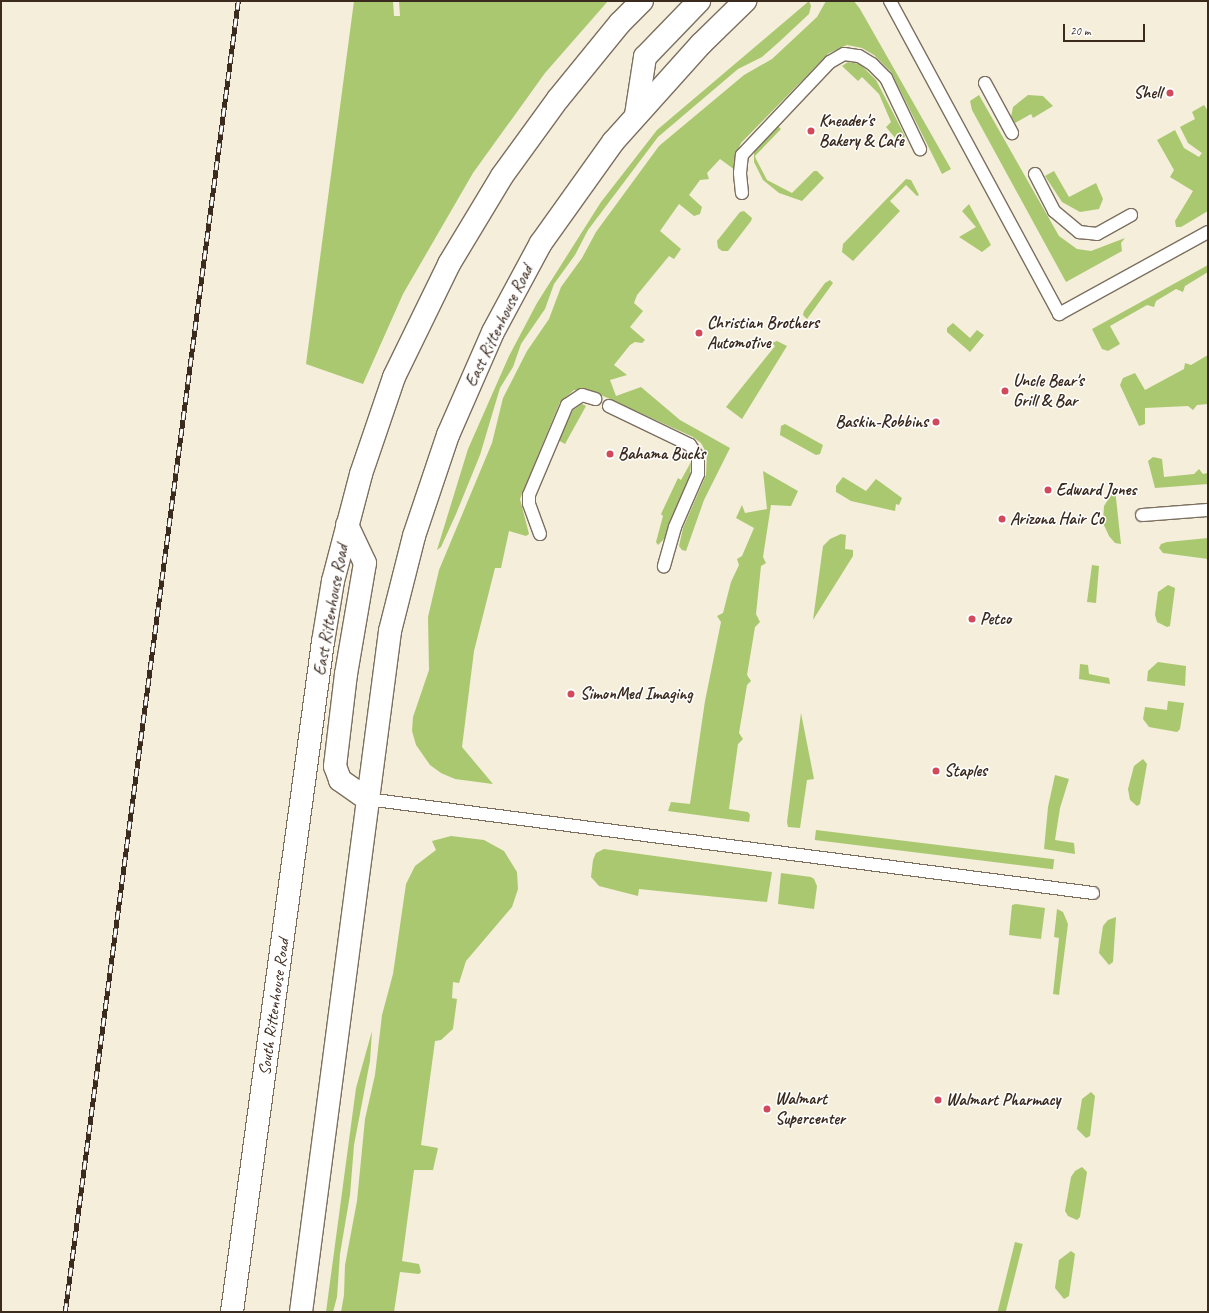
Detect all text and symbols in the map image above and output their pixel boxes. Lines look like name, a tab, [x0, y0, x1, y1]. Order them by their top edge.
scale bar	[1065, 16, 1147, 42]
text: 20 m	[1070, 23, 1090, 39]
place label: Shell	[1133, 83, 1162, 103]
marker: Shell	[1165, 88, 1175, 98]
place label: Kneader's Bakery & Cafe	[819, 111, 904, 151]
marker: Kneader's Bakery & Cafe	[806, 126, 816, 136]
street label: East Rittenhouse Road	[461, 262, 537, 390]
place label: Christian Brothers Automotive	[707, 313, 819, 353]
marker: Christian Brothers Automotive	[694, 328, 704, 338]
place label: Uncle Bear's Grill & Bar	[1013, 371, 1084, 411]
marker: Uncle Bear's Grill & Bar	[1000, 386, 1010, 396]
place label: Baskin-Robbins	[835, 412, 928, 432]
marker: Baskin-Robbins	[931, 417, 941, 427]
place label: Bahama Bucks	[618, 444, 705, 464]
marker: Bahama Bucks	[605, 449, 615, 459]
place label: Edward Jones	[1056, 480, 1136, 500]
marker: Edward Jones	[1043, 485, 1053, 495]
place label: Arizona Hair Co	[1010, 509, 1104, 529]
marker: Arizona Hair Co	[997, 514, 1007, 524]
street label: East Rittenhouse Road	[309, 543, 353, 677]
place label: Petco	[980, 609, 1011, 629]
marker: Petco	[967, 614, 977, 624]
place label: SimonMed Imaging	[580, 684, 692, 704]
marker: SimonMed Imaging	[565, 688, 577, 700]
place label: Staples	[944, 761, 987, 781]
marker: Staples	[931, 766, 941, 776]
street label: South Rittenhouse Road	[254, 937, 294, 1077]
place label: Walmart Supercenter	[775, 1089, 845, 1129]
place label: Walmart Pharmacy	[946, 1090, 1061, 1110]
marker: Walmart Pharmacy	[933, 1095, 943, 1105]
marker: Walmart Supercenter	[762, 1104, 772, 1114]

